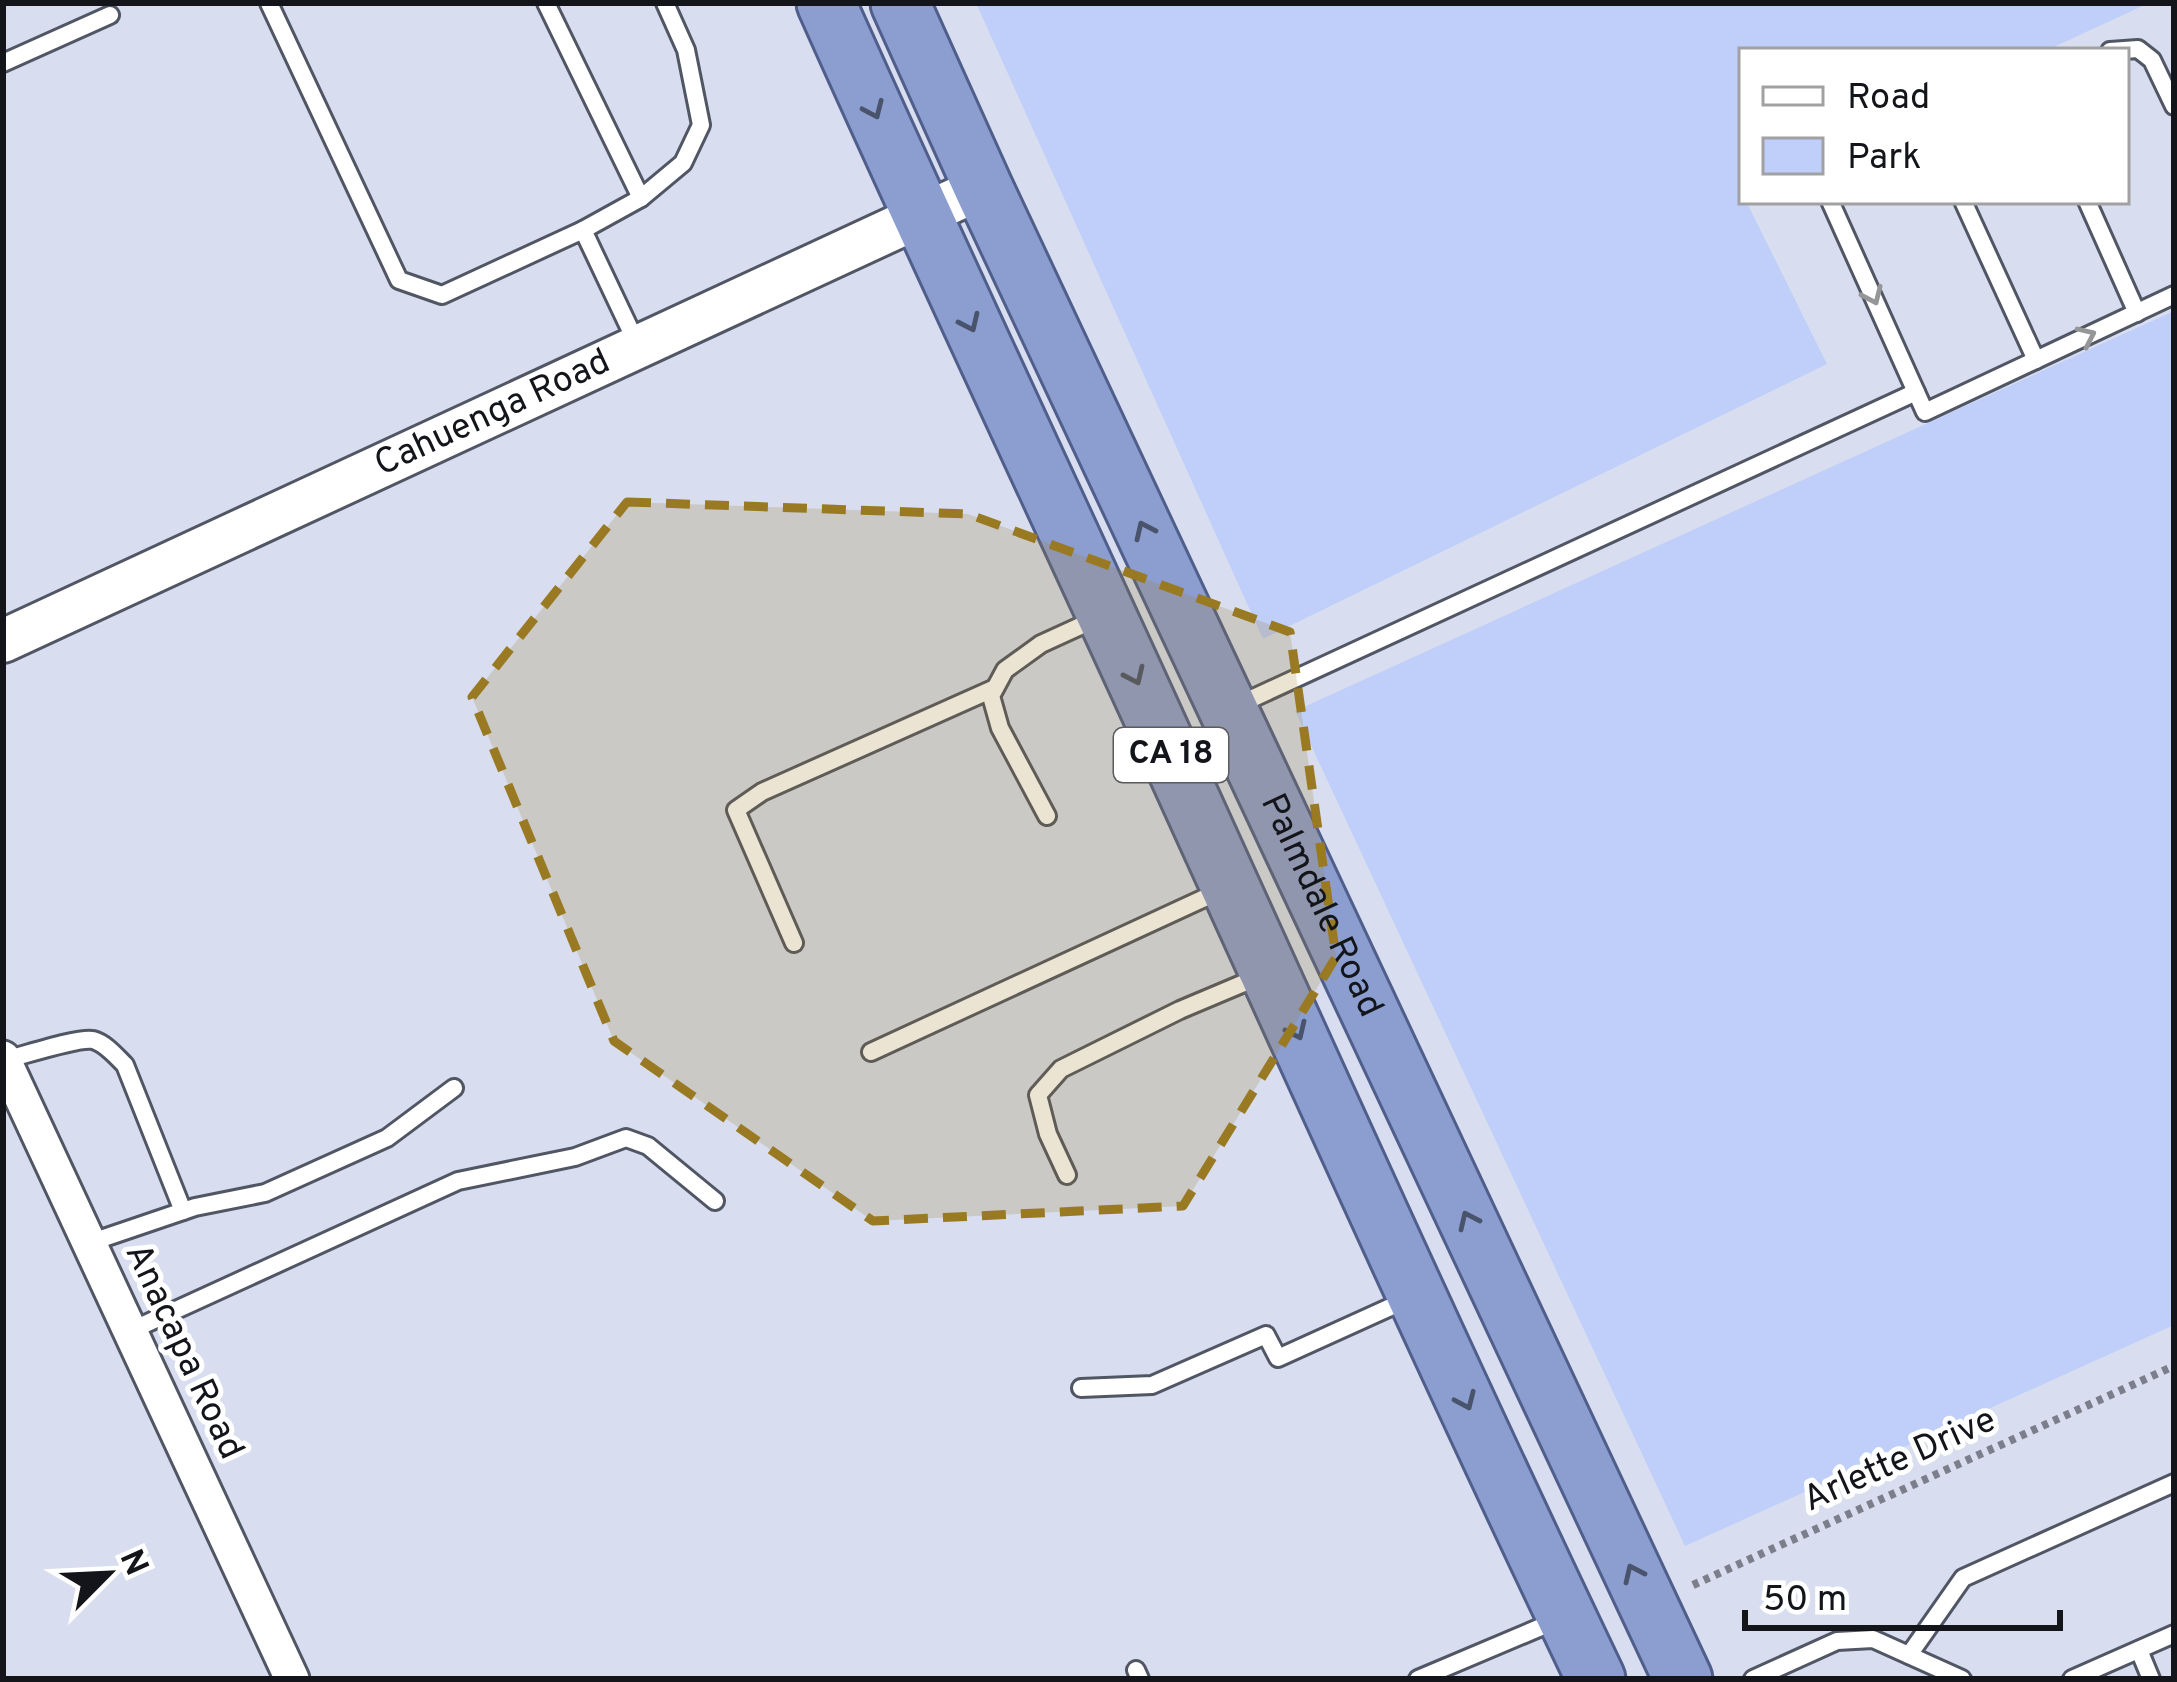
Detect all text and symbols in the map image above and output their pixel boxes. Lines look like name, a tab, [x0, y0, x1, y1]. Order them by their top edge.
legend	[1739, 48, 2129, 204]
text: Road	[1847, 76, 1930, 122]
one-way arrow	[859, 98, 883, 119]
text: Park	[1847, 136, 1921, 182]
one-way arrow	[1859, 284, 1882, 306]
one-way arrow	[956, 311, 979, 332]
one-way arrow	[2075, 327, 2096, 350]
street label: Cahuenga Road	[368, 340, 618, 488]
one-way arrow	[1135, 521, 1158, 542]
one-way arrow	[1120, 664, 1144, 685]
road number: CA 18	[1114, 728, 1228, 782]
street label: Palmdale Road	[1248, 787, 1392, 1025]
one-way arrow	[1282, 1019, 1306, 1040]
one-way arrow	[1459, 1211, 1482, 1232]
street label: Anacapa Road	[113, 1237, 253, 1467]
one-way arrow	[1452, 1389, 1476, 1410]
street label: Arlette Drive	[1796, 1398, 2004, 1524]
north arrow	[48, 1514, 168, 1634]
text: N	[108, 1544, 156, 1583]
scale bar	[1745, 1556, 2060, 1630]
one-way arrow	[1623, 1564, 1647, 1585]
text: 50 m	[1763, 1578, 1847, 1624]

